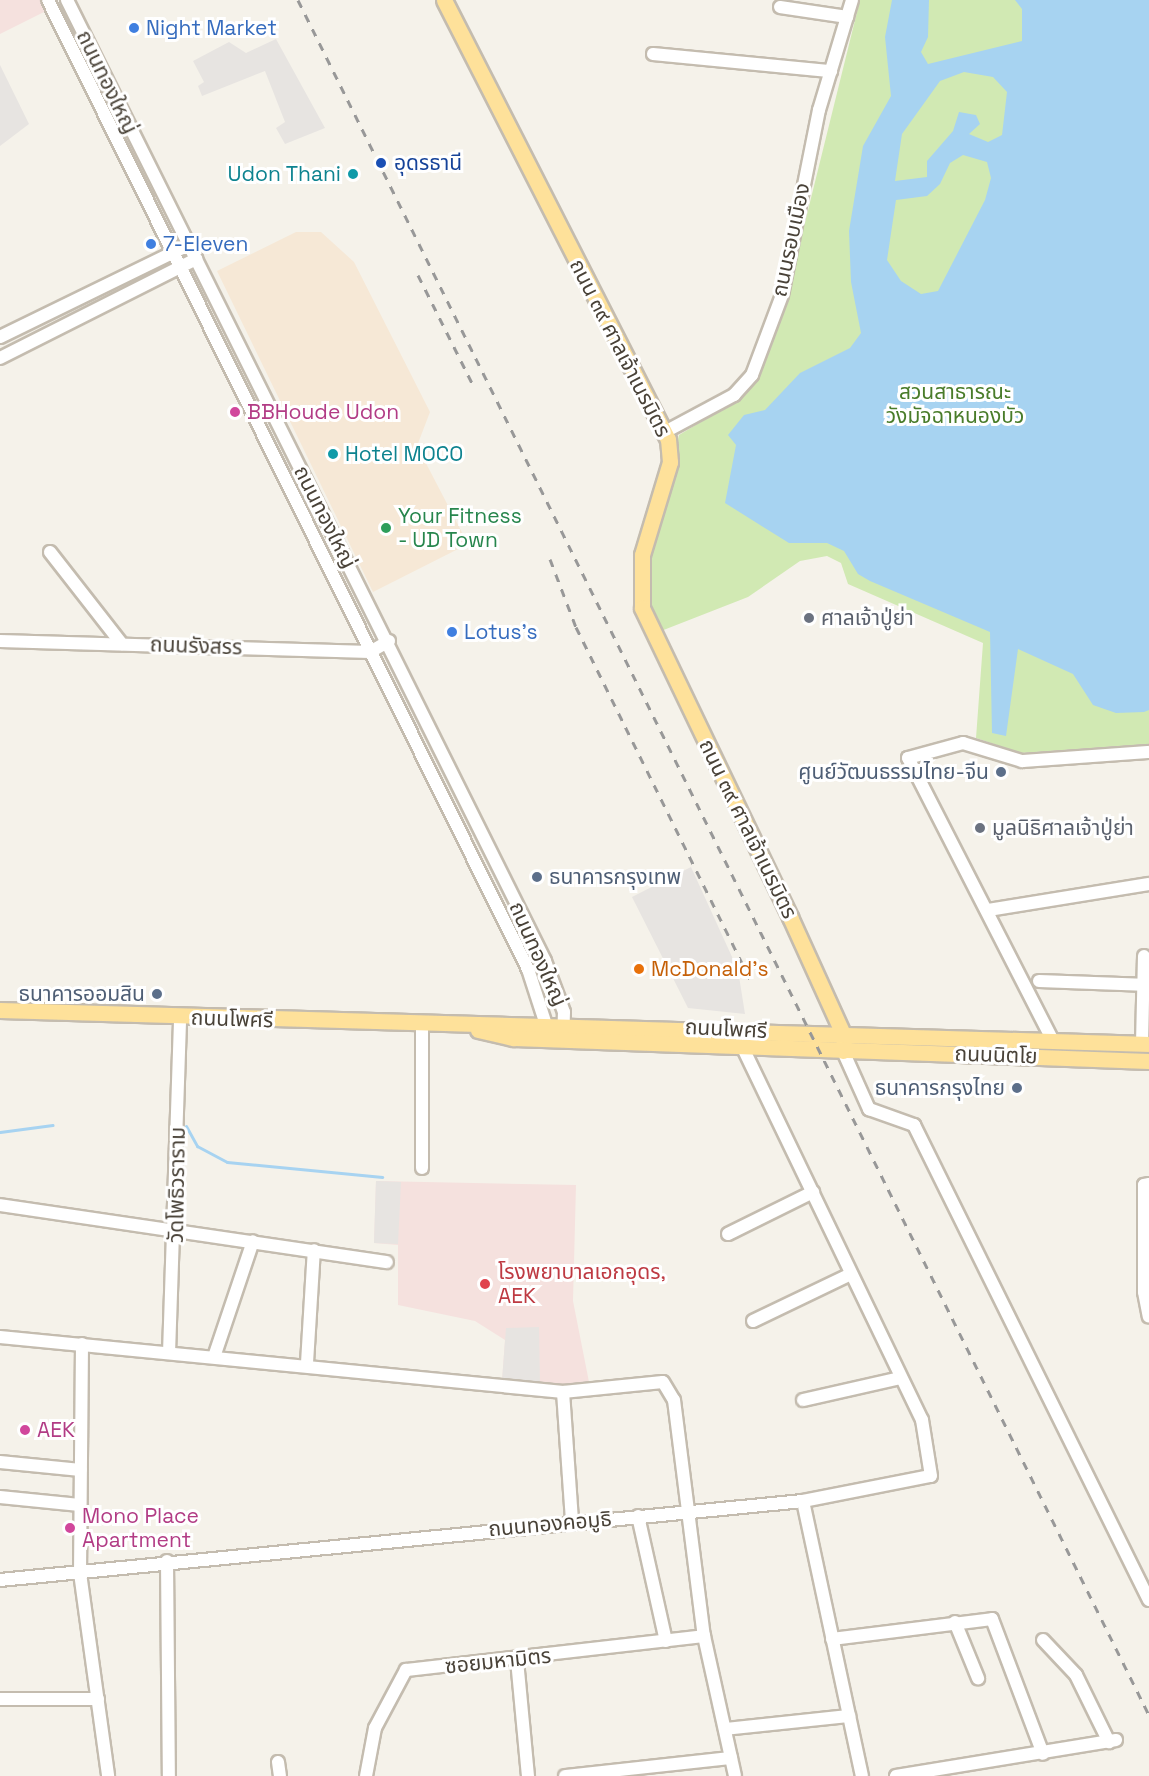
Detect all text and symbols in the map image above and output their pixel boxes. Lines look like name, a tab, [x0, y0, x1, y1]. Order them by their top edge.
place label: Night Market	[146, 15, 277, 41]
marker: Night Market	[127, 21, 141, 35]
street label: ถนนทองใหญ่	[71, 26, 143, 138]
place label: อุดรธานี	[394, 150, 462, 176]
marker: อุดรธานี	[372, 154, 390, 172]
place label: Udon Thani	[227, 161, 341, 187]
marker: Udon Thani	[346, 167, 360, 181]
street label: ถนนรอบเมือง	[767, 181, 815, 299]
place label: 7-Eleven	[163, 231, 248, 257]
marker: 7-Eleven	[144, 237, 158, 251]
street label: ถนน ๓๙ ศาลเจ้าเนรมิตร	[564, 255, 676, 441]
park label: สวนสาธารณะ วังมัจฉาหนองบัว	[886, 379, 1024, 429]
place label: BBHoude Udon	[247, 399, 399, 425]
marker: BBHoude Udon	[228, 405, 242, 419]
place label: Hotel MOCO	[345, 441, 463, 467]
marker: Hotel MOCO	[326, 447, 340, 461]
street label: ถนนทองใหญ่	[288, 461, 362, 573]
place label: Your Fitness - UD Town	[398, 503, 522, 553]
marker: Your Fitness - UD Town	[379, 521, 393, 535]
place label: ศาลเจ้าปู่ย่า	[821, 605, 914, 631]
marker: ศาลเจ้าปู่ย่า	[802, 611, 816, 625]
place label: Lotus's	[464, 619, 538, 645]
marker: Lotus's	[445, 625, 459, 639]
street label: ถนนรังสรร	[149, 632, 243, 660]
street label: ถนน ๓๙ ศาลเจ้าเนรมิตร	[694, 735, 802, 923]
place label: ศูนย์วัฒนธรรมไทย-จีน	[798, 759, 989, 785]
marker: ศูนย์วัฒนธรรมไทย-จีน	[994, 765, 1008, 779]
place label: มูลนิธิศาลเจ้าปู่ย่า	[992, 815, 1134, 841]
marker: มูลนิธิศาลเจ้าปู่ย่า	[973, 821, 987, 835]
place label: ธนาคารกรุงเทพ	[549, 864, 681, 890]
marker: ธนาคารกรุงเทพ	[530, 870, 544, 884]
street label: ถนนทองใหญ่	[504, 898, 572, 1010]
place label: McDonald's	[651, 956, 769, 982]
marker: McDonald's	[632, 962, 646, 976]
place label: ธนาคารออมสิน	[19, 981, 145, 1007]
marker: ธนาคารออมสิน	[150, 987, 164, 1001]
street label: ถนนโพศรี	[190, 1005, 274, 1033]
street label: ถนนโพศรี	[684, 1014, 768, 1044]
street label: ถนนนิตโย	[954, 1041, 1038, 1069]
place label: ธนาคารกรุงไทย	[875, 1075, 1005, 1101]
marker: ธนาคารกรุงไทย	[1010, 1081, 1024, 1095]
street label: วัดโพธิวราราม	[163, 1127, 191, 1243]
place label: โรงพยาบาลเอกอุดร, AEK	[498, 1259, 666, 1309]
marker: โรงพยาบาลเอกอุดร, AEK	[476, 1275, 494, 1293]
place label: AEK	[37, 1417, 75, 1443]
marker: AEK	[18, 1423, 32, 1437]
place label: Mono Place Apartment	[82, 1503, 199, 1553]
street label: ถนนทองคอมูธิ	[487, 1506, 613, 1542]
marker: Mono Place Apartment	[63, 1521, 77, 1535]
street label: ซอยมหามิตร	[444, 1643, 552, 1679]

